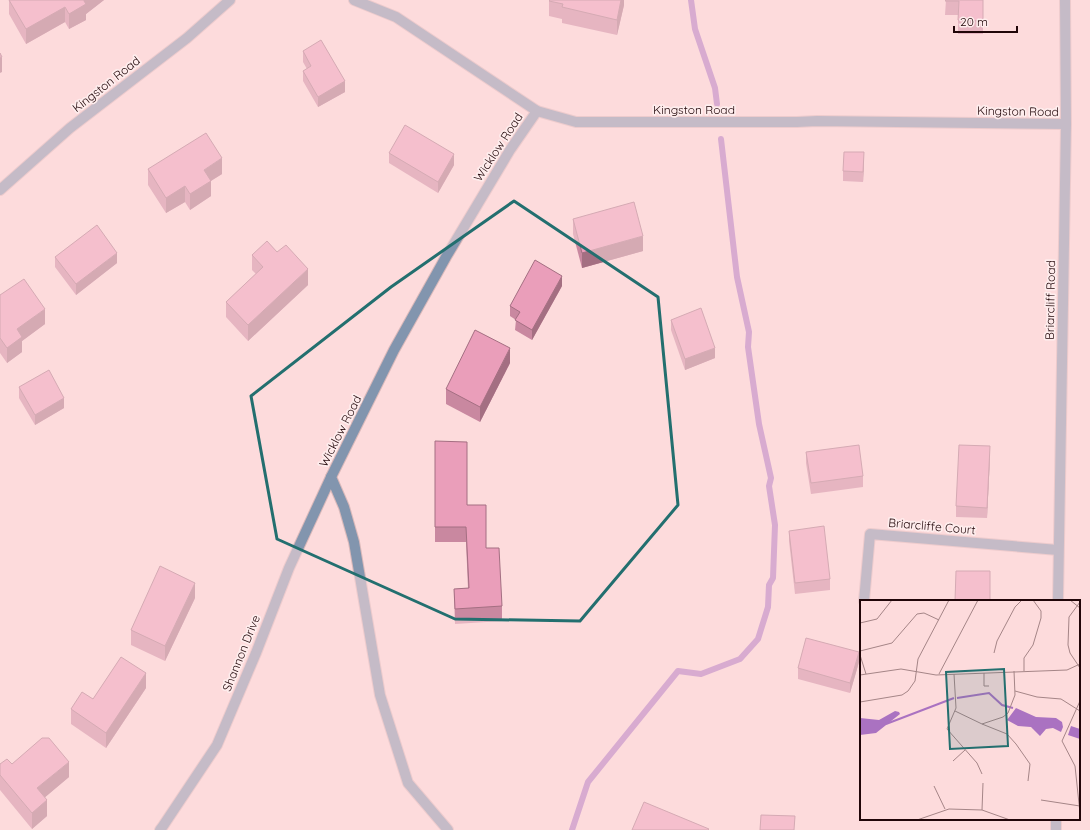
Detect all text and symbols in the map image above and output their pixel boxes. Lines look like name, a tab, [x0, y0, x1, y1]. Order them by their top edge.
scale bar	[954, 8, 1017, 34]
text: 20 m	[960, 14, 988, 29]
street label: Kingston Road	[69, 53, 143, 115]
street label: Kingston Road	[653, 102, 735, 117]
street label: Kingston Road	[977, 103, 1059, 119]
street label: Wicklow Road	[470, 110, 526, 184]
street label: Briarcliff Road	[1042, 260, 1058, 340]
street label: Wicklow Road	[315, 393, 365, 469]
street label: Briarcliffe Court	[888, 515, 976, 537]
inset map	[860, 600, 1080, 820]
street label: Shannon Drive	[219, 612, 263, 693]

